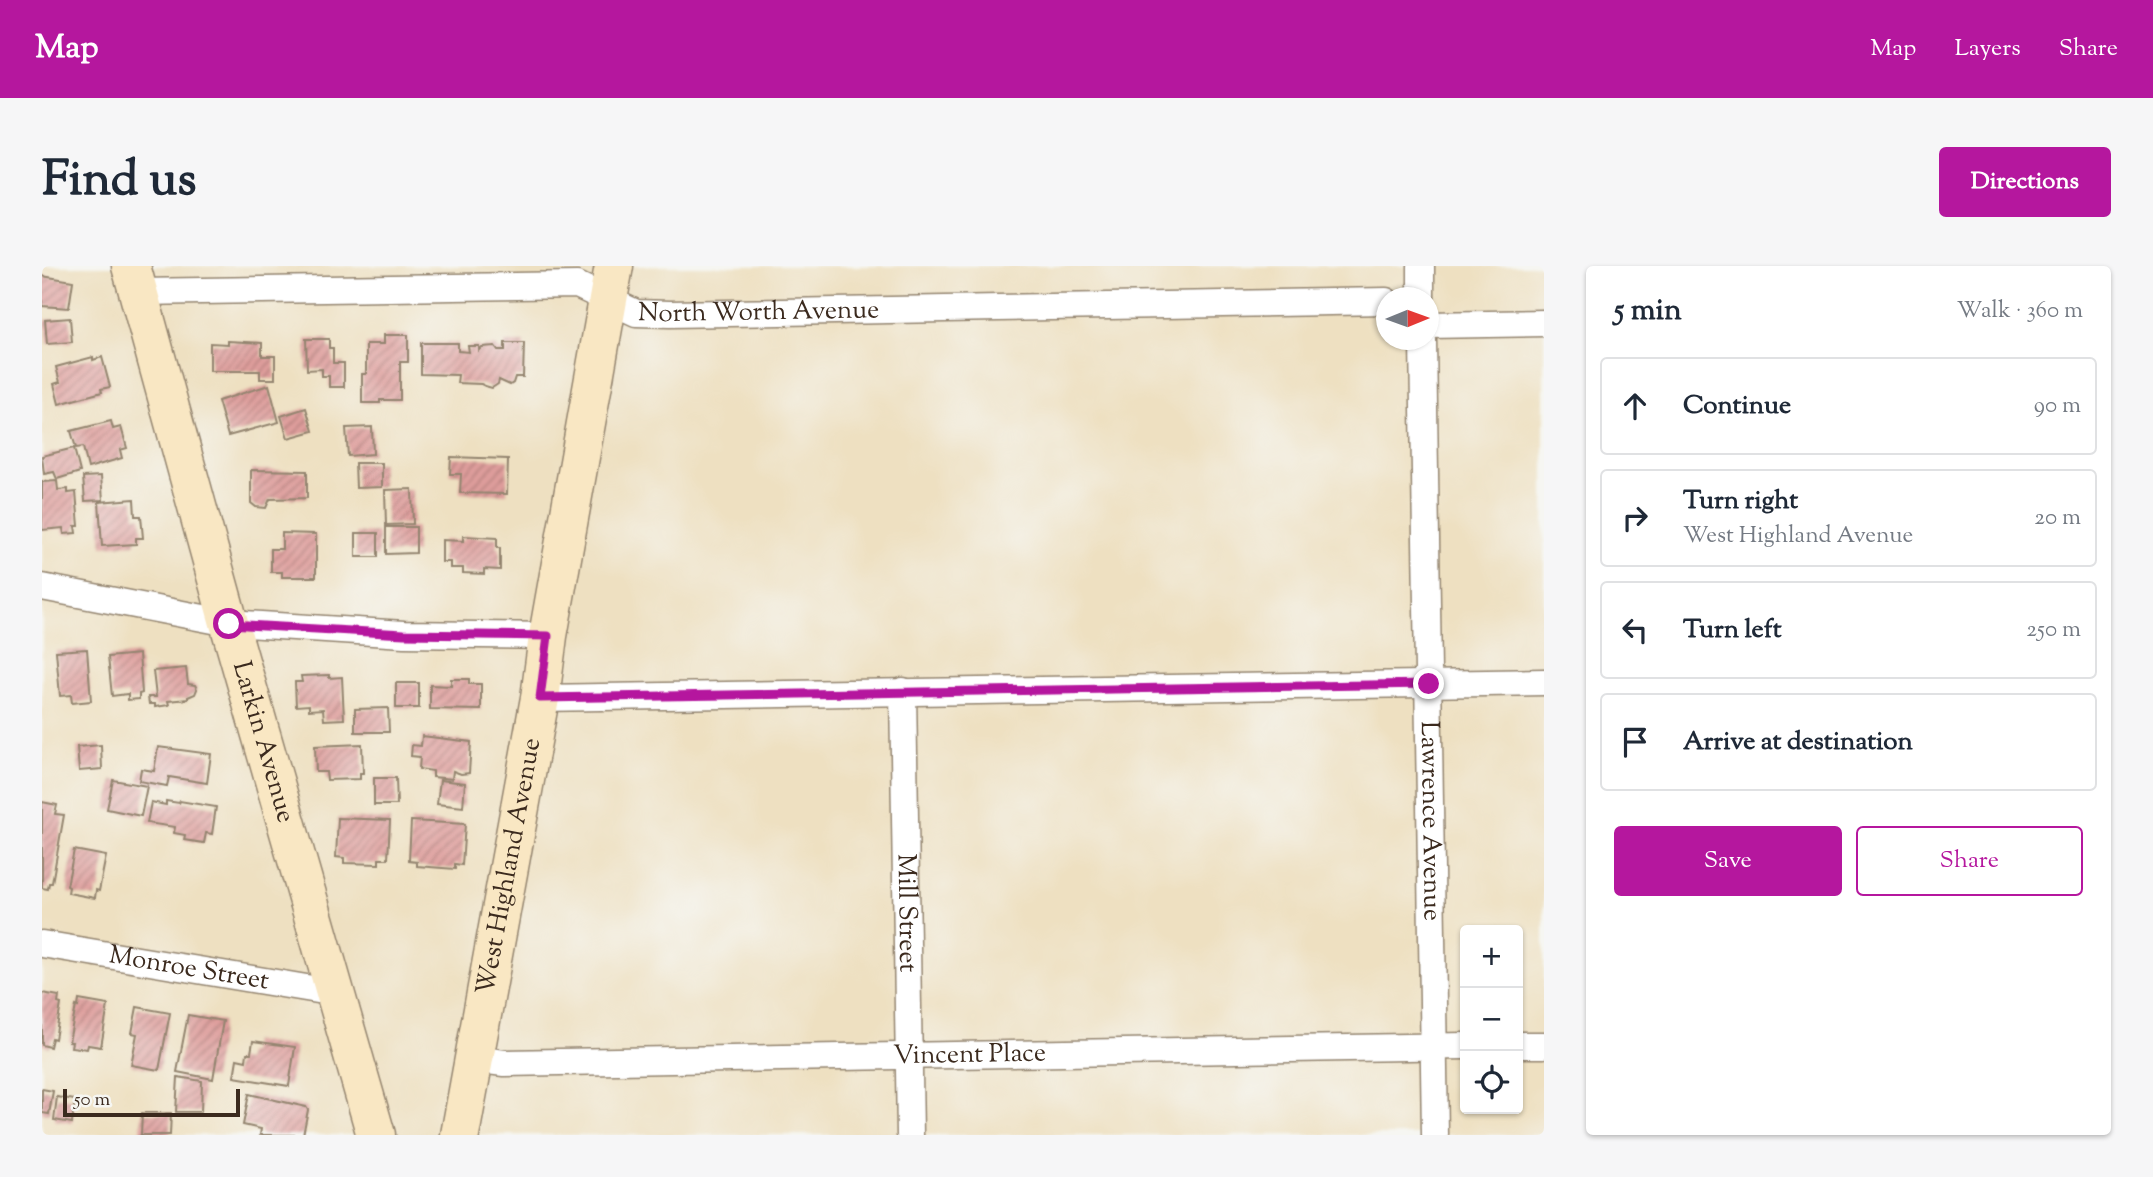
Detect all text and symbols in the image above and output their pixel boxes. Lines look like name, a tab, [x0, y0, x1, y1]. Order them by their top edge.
text: Map	[35, 25, 99, 73]
text: Map	[1870, 32, 1916, 66]
text: Layers	[1954, 32, 2021, 66]
text: Share	[2059, 32, 2118, 66]
text: Find us	[42, 147, 196, 217]
button: Directions	[1939, 147, 2111, 217]
north arrow	[1376, 287, 1439, 350]
text: 5 min	[1614, 290, 1682, 333]
street label: North Worth Avenue	[638, 292, 879, 333]
text: Walk · 360 m	[1957, 295, 2083, 328]
icon: ahead	[1616, 387, 1654, 425]
text: Continue	[1683, 388, 1791, 425]
text: 90 m	[2034, 390, 2081, 423]
text: Turn right	[1683, 483, 1798, 520]
icon: right	[1616, 499, 1654, 537]
text: 20 m	[2034, 502, 2081, 535]
text: West Highland Avenue	[1683, 520, 1913, 553]
route start	[213, 608, 244, 639]
icon: left	[1616, 611, 1654, 649]
text: Turn left	[1683, 612, 1782, 649]
text: 250 m	[2026, 614, 2081, 647]
street label: Larkin Avenue	[222, 657, 304, 827]
route end	[1413, 668, 1444, 699]
street label: Lawrence Avenue	[1410, 721, 1450, 921]
icon: arrive	[1616, 723, 1654, 761]
text: Arrive at destination	[1683, 724, 1913, 761]
street label: West Highland Avenue	[468, 735, 551, 998]
button: Save	[1614, 826, 1842, 896]
button: Share	[1856, 826, 2083, 896]
street label: Mill Street	[887, 853, 926, 973]
map controls	[1460, 925, 1523, 1114]
button: +	[1460, 925, 1523, 988]
street label: Monroe Street	[106, 937, 272, 1000]
button: −	[1460, 988, 1523, 1051]
street label: Vincent Place	[893, 1035, 1046, 1075]
button: locate	[1460, 1051, 1523, 1114]
scale bar	[63, 1086, 240, 1118]
text: 50 m	[74, 1087, 110, 1114]

